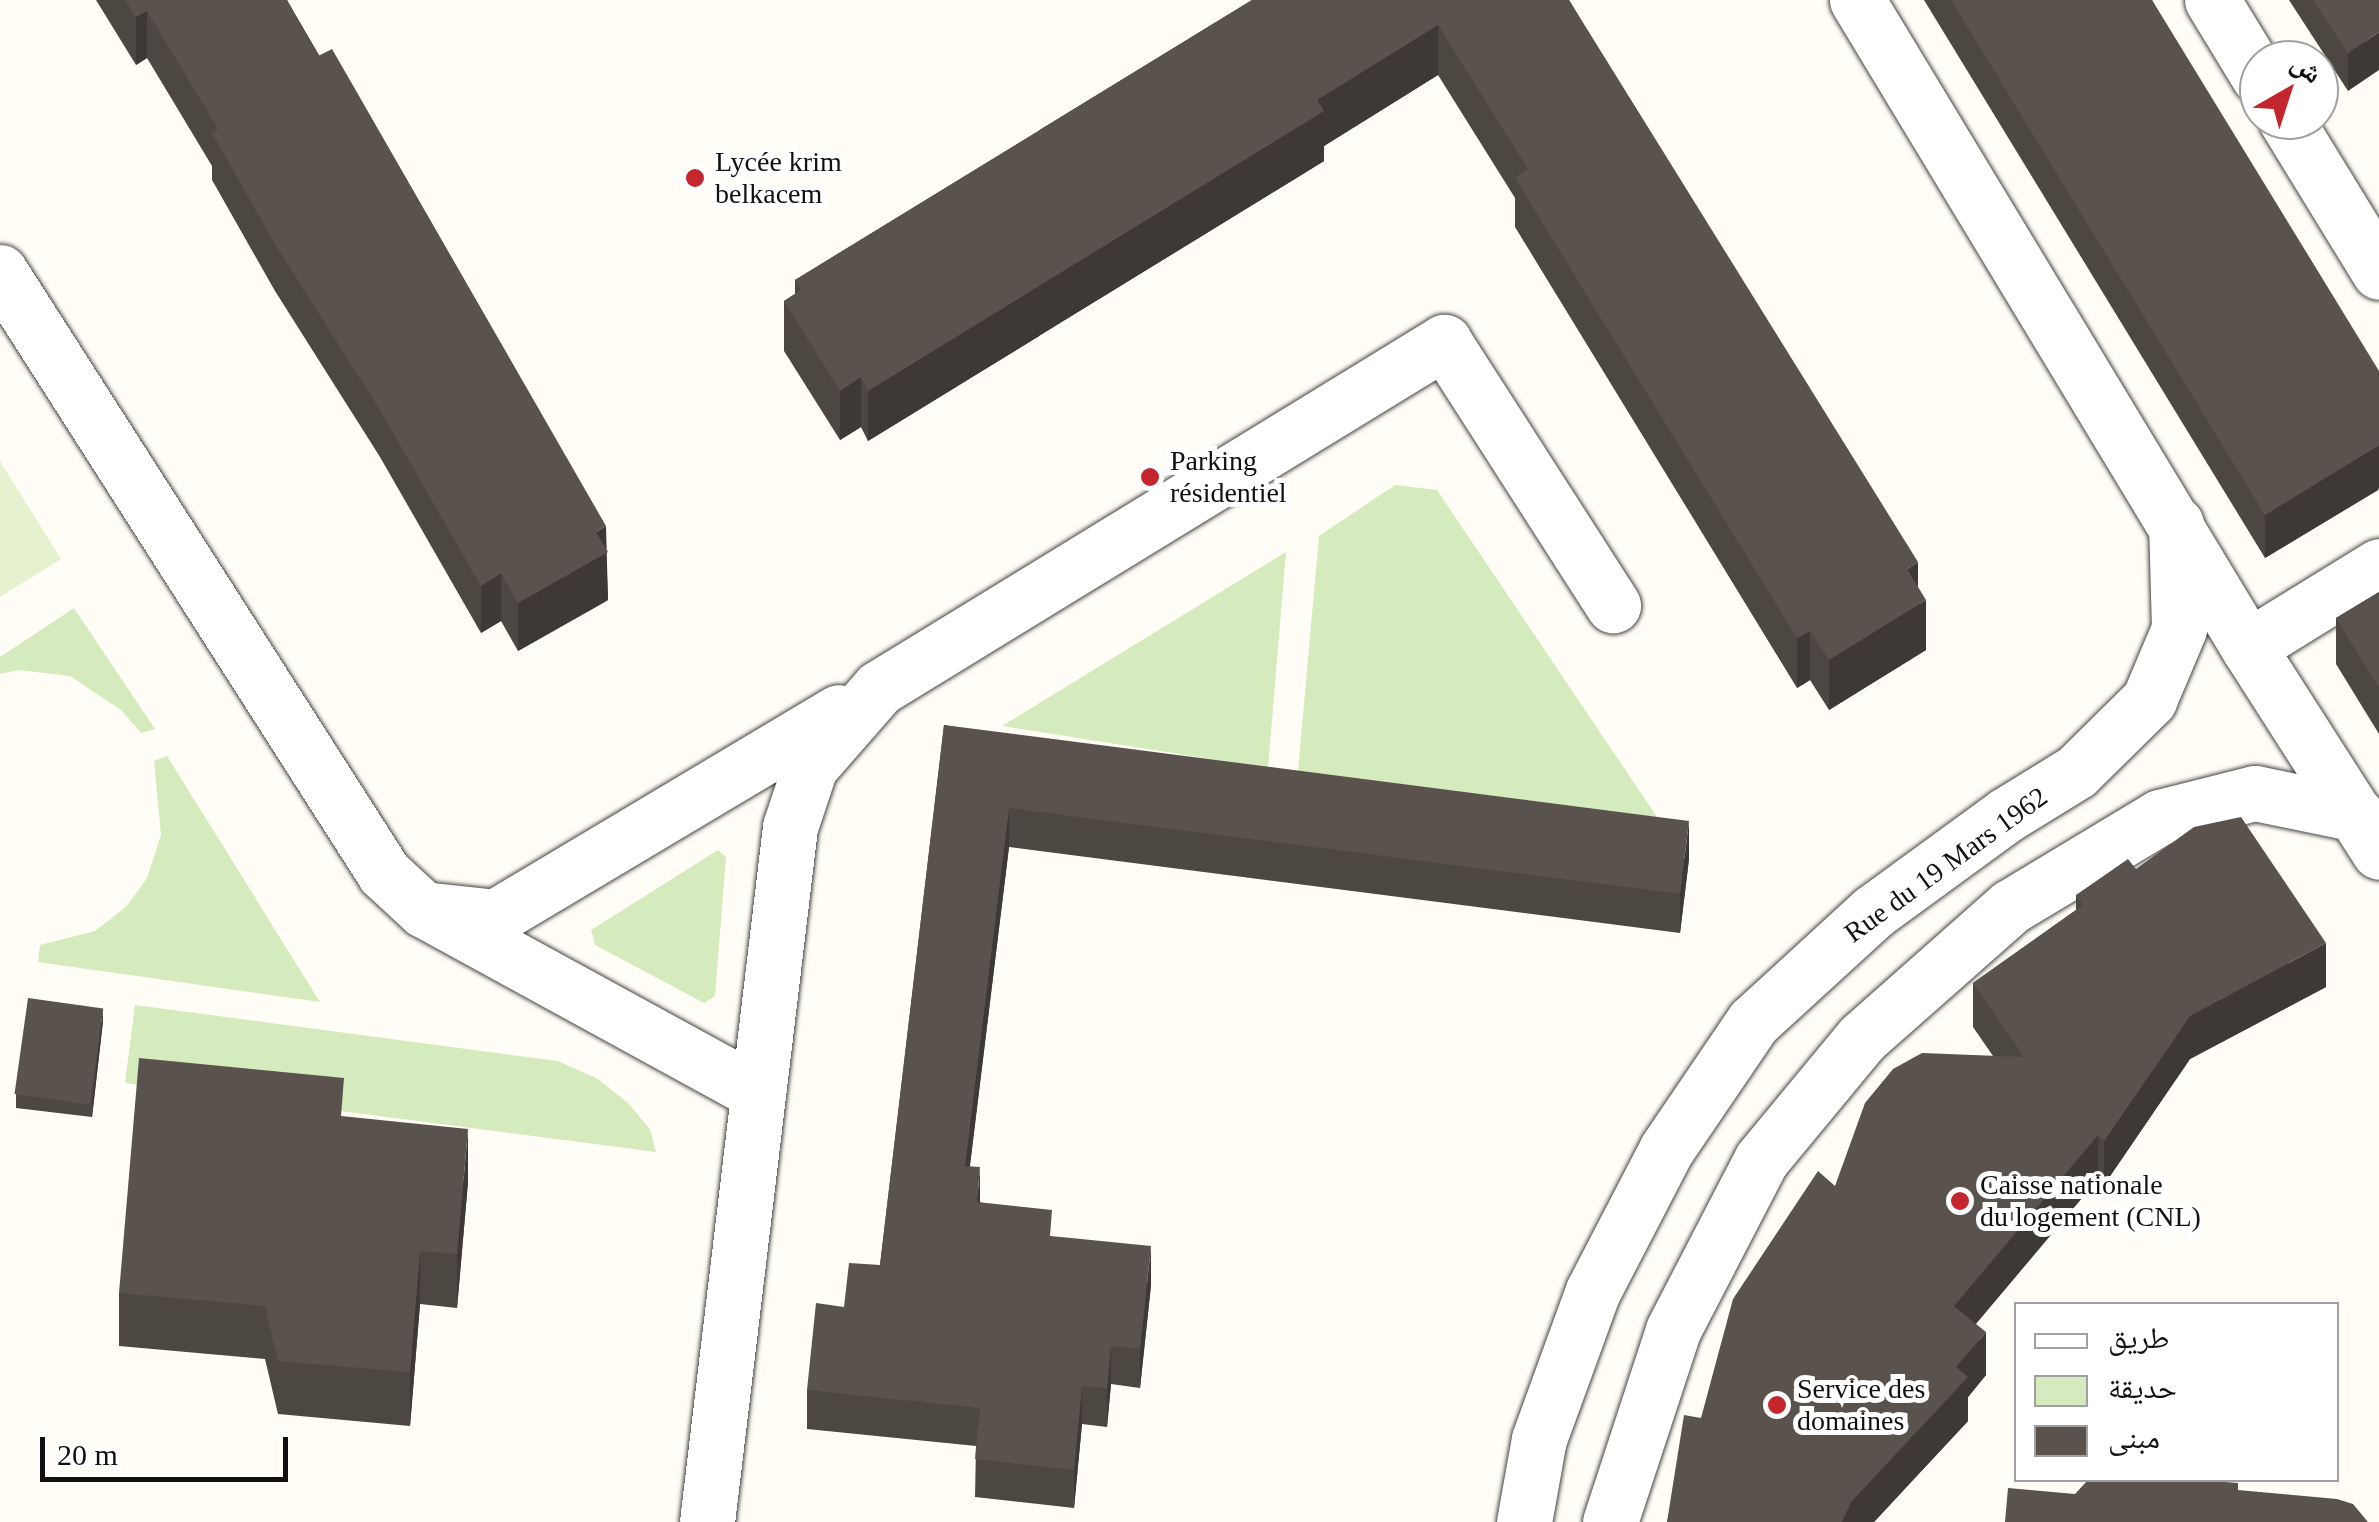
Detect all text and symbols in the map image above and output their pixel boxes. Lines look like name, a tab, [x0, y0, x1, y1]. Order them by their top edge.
north arrow	[2239, 40, 2339, 140]
text: ش	[2286, 46, 2328, 89]
place label: Lycée krim belkacem	[715, 145, 842, 211]
marker: Lycée krim belkacem	[684, 167, 706, 189]
place label: Parking résidentiel	[1170, 444, 1287, 510]
marker: Parking résidentiel	[1139, 466, 1161, 488]
street label: Rue du 19 Mars 1962	[1838, 780, 2054, 950]
place label: Caisse nationale du logement (CNL)	[1980, 1168, 2201, 1234]
marker: Caisse nationale du logement (CNL)	[1949, 1190, 1971, 1212]
legend	[2014, 1302, 2339, 1482]
text: طريق	[2108, 1321, 2169, 1354]
text: حديقة	[2108, 1371, 2177, 1404]
place label: Service des domaines	[1797, 1372, 1925, 1438]
marker: Service des domaines	[1766, 1394, 1788, 1416]
scale bar	[45, 1417, 292, 1479]
text: مبنى	[2108, 1421, 2160, 1454]
text: 20 m	[57, 1438, 118, 1471]

